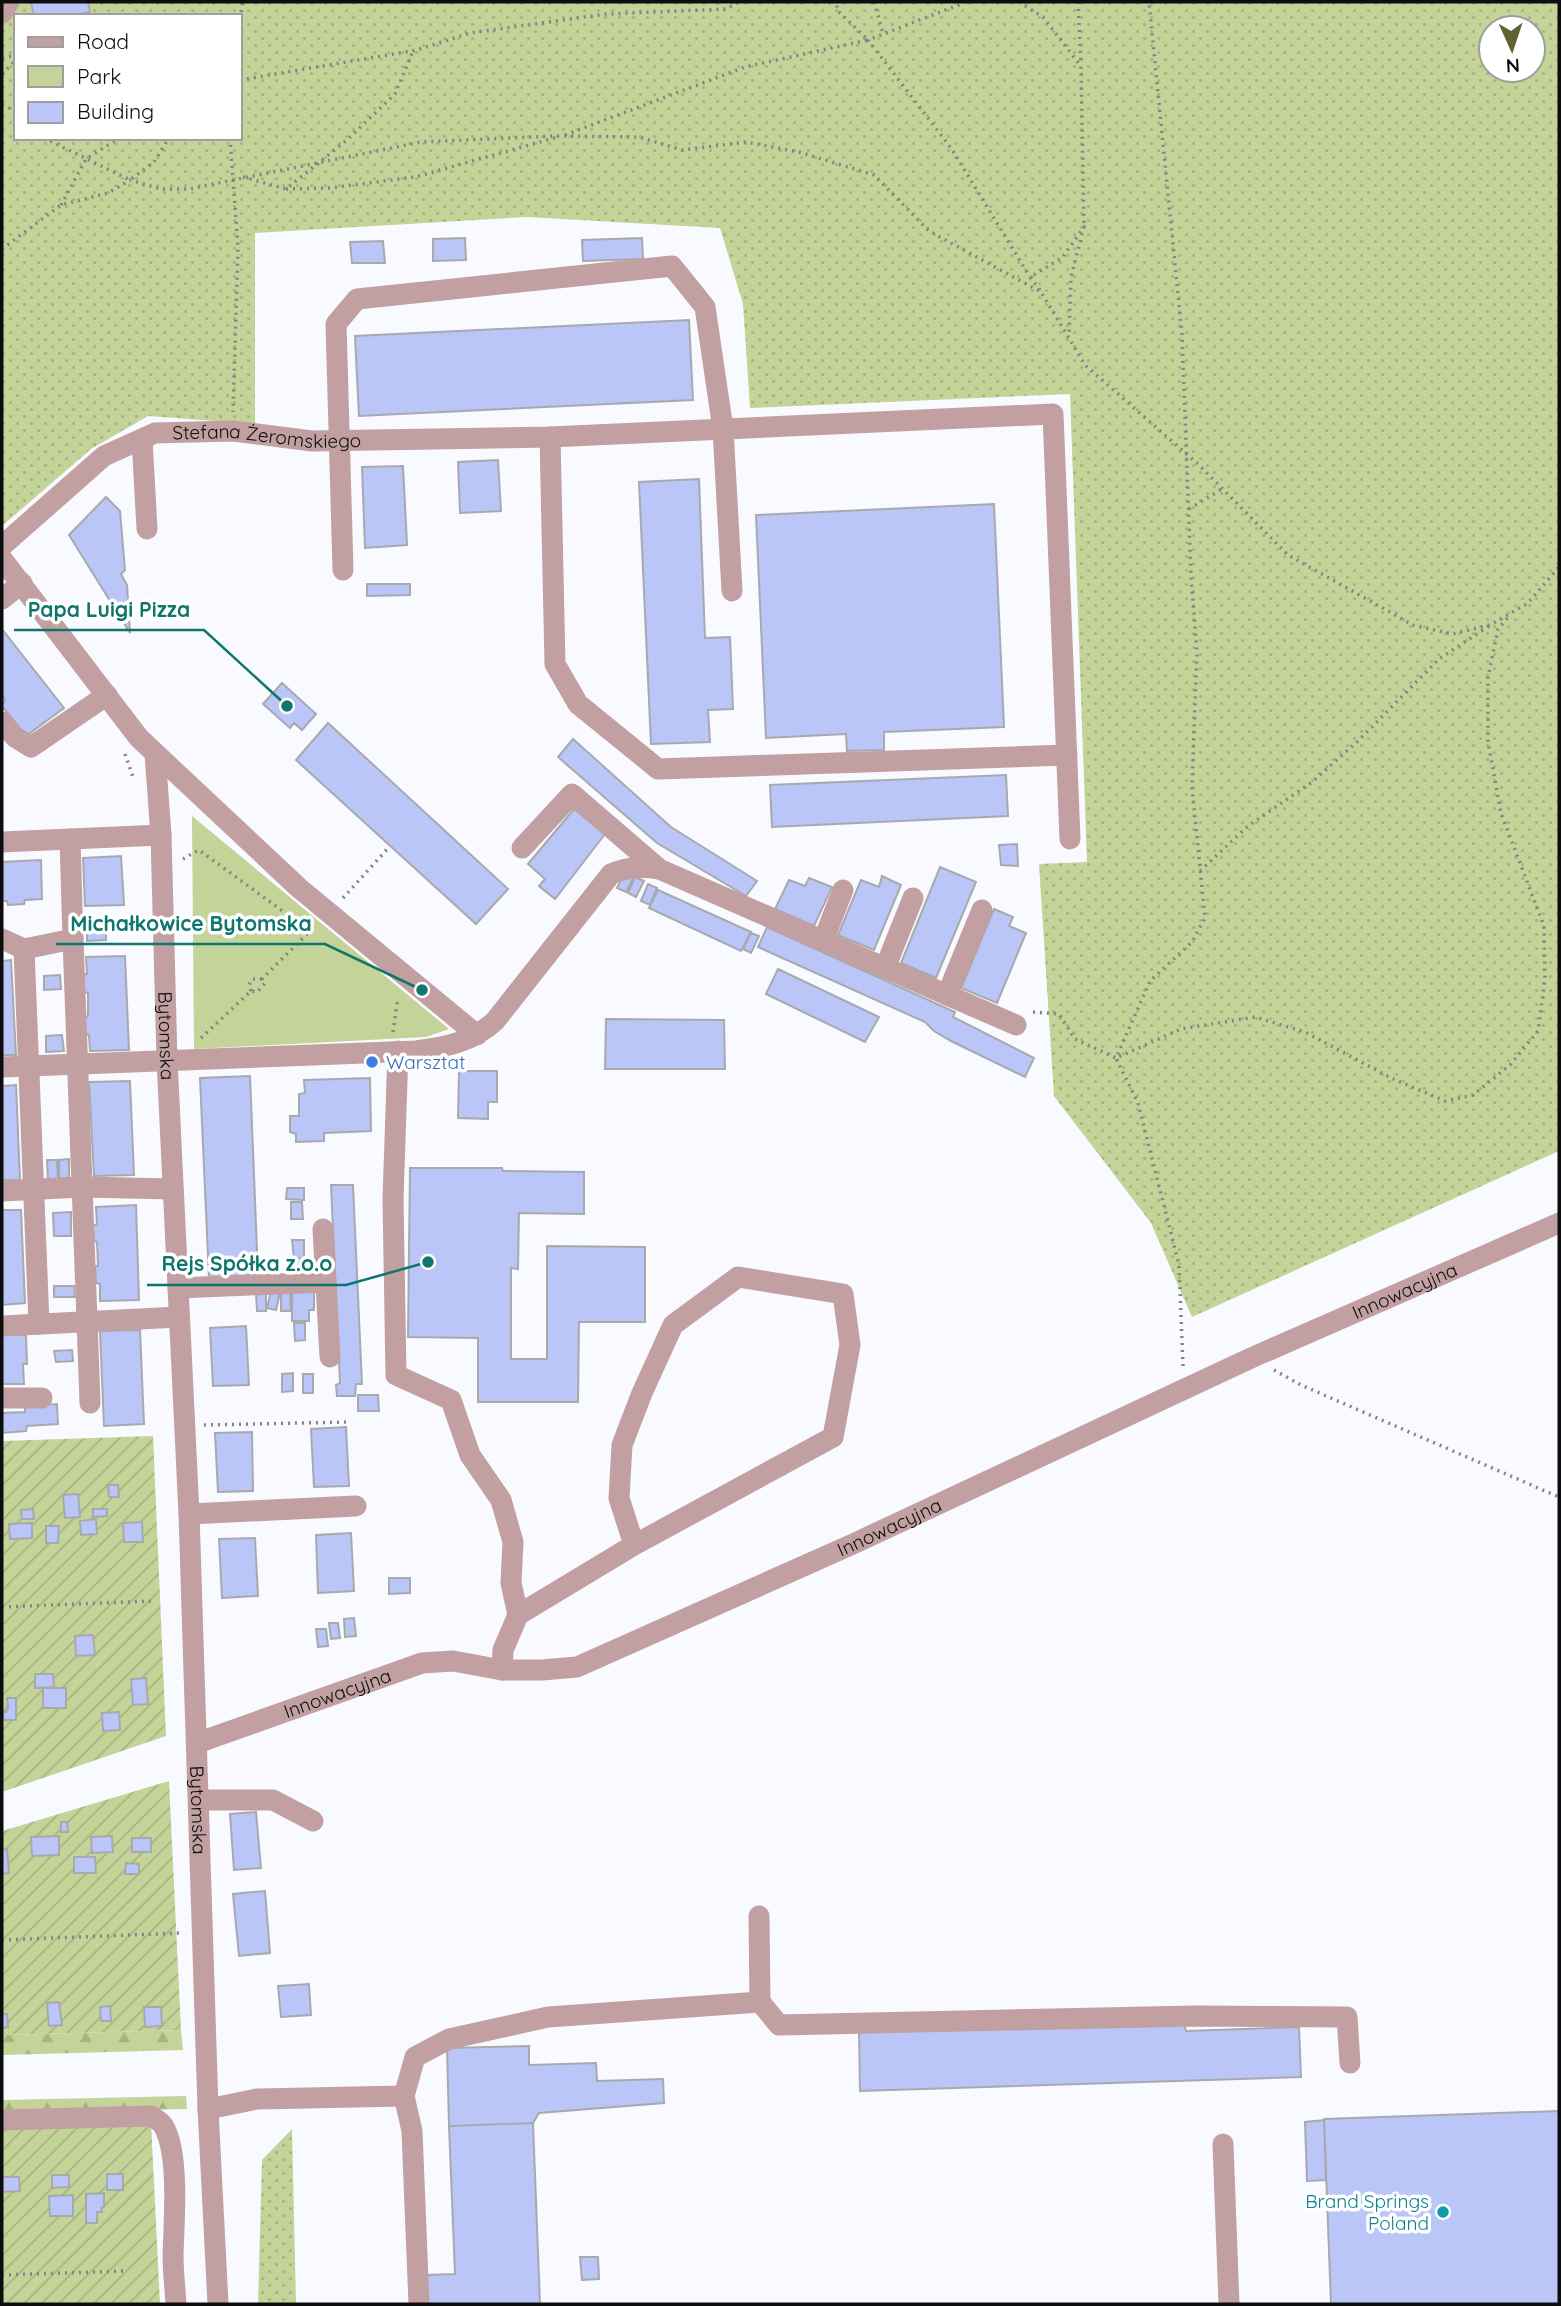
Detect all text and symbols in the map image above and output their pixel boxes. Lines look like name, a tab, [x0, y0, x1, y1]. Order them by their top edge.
legend	[14, 14, 242, 140]
north arrow	[1477, 14, 1547, 84]
text: Road	[77, 28, 129, 54]
text: N	[1505, 54, 1520, 78]
text: Park	[77, 63, 121, 89]
text: Building	[77, 98, 154, 124]
street label: Stefana Żeromskiego	[172, 419, 361, 453]
callout: Papa Luigi Pizza	[14, 588, 204, 630]
text: Papa Luigi Pizza	[28, 596, 190, 622]
callout: Michałkowice Bytomska	[56, 902, 325, 944]
text: Michałkowice Bytomska	[70, 910, 312, 936]
street label: Bytomska	[153, 991, 180, 1081]
place label: Warsztat	[386, 1050, 465, 1074]
marker: Warsztat	[364, 1054, 380, 1070]
callout: Rejs Spółka z.o.o	[147, 1243, 346, 1285]
text: Rejs Spółka z.o.o	[162, 1250, 332, 1276]
street label: Innowacyjna	[1348, 1257, 1461, 1324]
street label: Innowacyjna	[833, 1492, 945, 1562]
street label: Innowacyjna	[280, 1663, 394, 1723]
street label: Bytomska	[185, 1765, 212, 1855]
place label: Brand Springs Poland	[1305, 2189, 1429, 2235]
marker: Brand Springs Poland	[1435, 2204, 1451, 2220]

